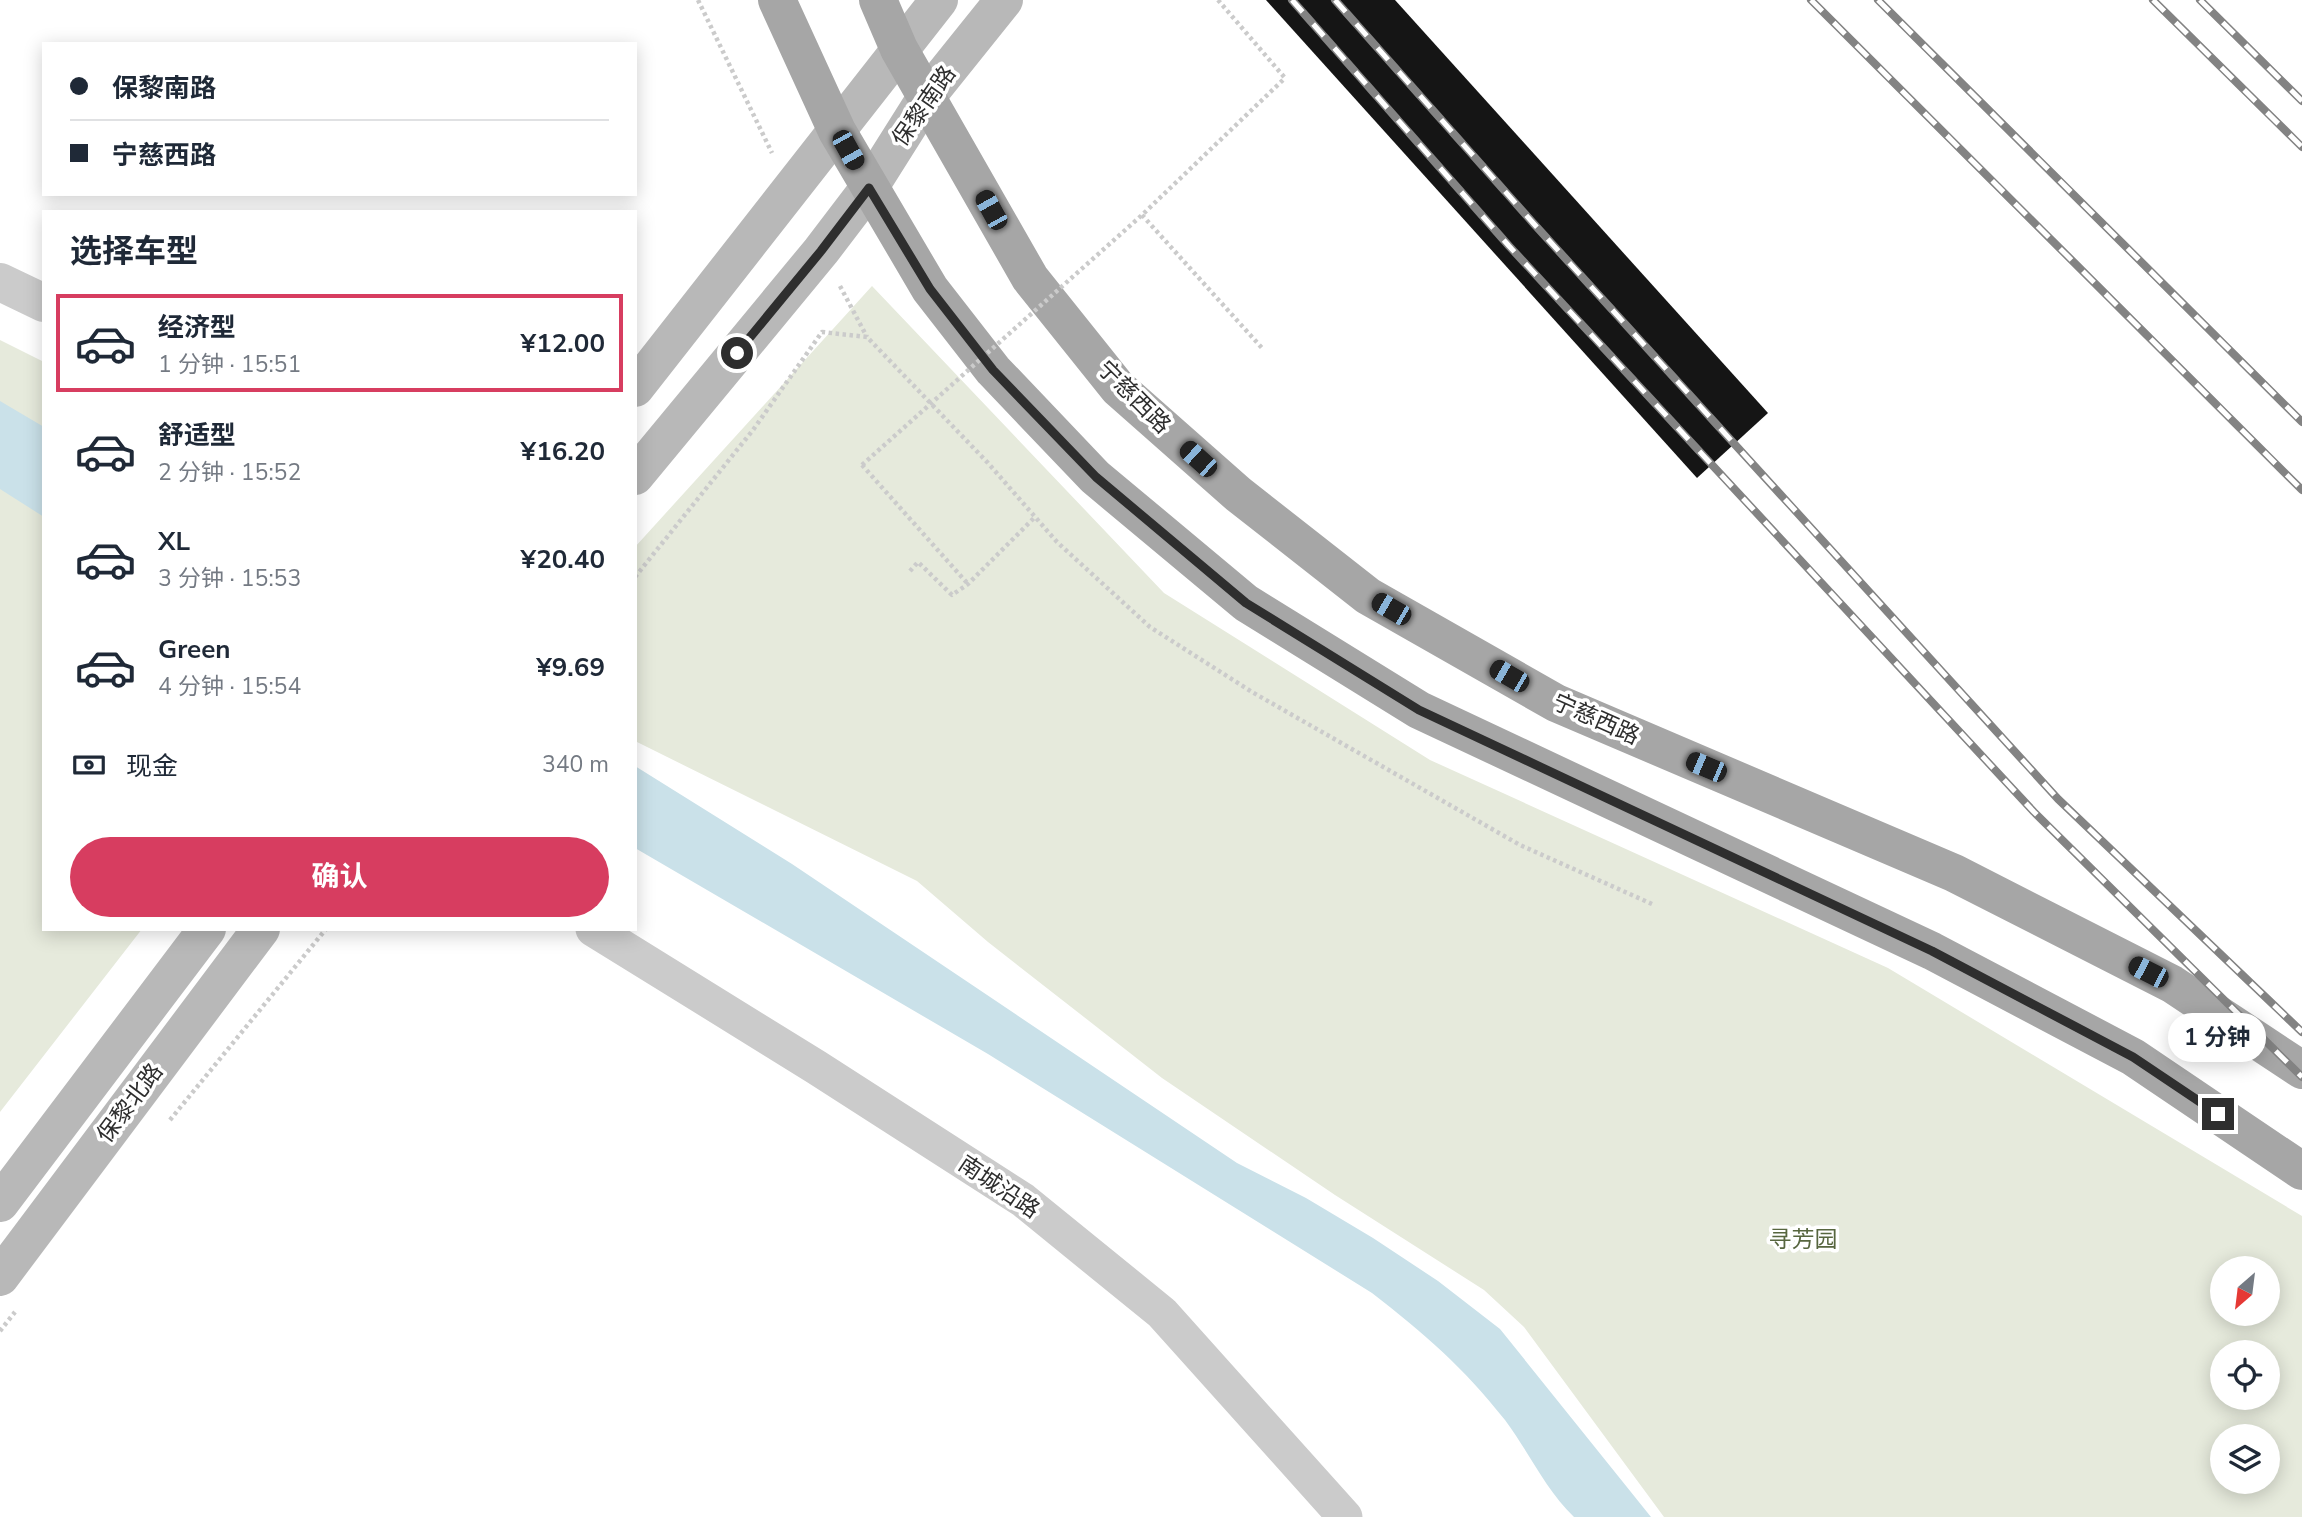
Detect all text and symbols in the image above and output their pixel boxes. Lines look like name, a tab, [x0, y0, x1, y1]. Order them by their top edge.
street label: 保黎南路	[885, 59, 963, 153]
text: 保黎南路	[112, 71, 216, 106]
car	[829, 127, 868, 173]
text: 宁慈西路	[112, 138, 216, 173]
car	[972, 187, 1011, 233]
text: 选择车型	[70, 230, 198, 273]
text: 经济型	[158, 310, 236, 345]
icon: car	[74, 312, 137, 375]
text: ¥12.00	[521, 326, 605, 361]
route start	[721, 337, 753, 369]
text: 1 分钟 · 15:51	[158, 349, 301, 380]
street label: 宁慈西路	[1091, 354, 1177, 440]
text: 舒适型	[158, 418, 236, 453]
icon: car	[74, 420, 137, 483]
text: ¥16.20	[521, 434, 605, 469]
car	[1176, 437, 1221, 481]
text: 2 分钟 · 15:52	[158, 457, 301, 488]
text: XL	[158, 524, 190, 559]
icon: car	[74, 528, 137, 591]
text: ¥20.40	[521, 542, 605, 577]
text: 3 分钟 · 15:53	[158, 563, 301, 594]
car	[1368, 589, 1415, 629]
text: Green	[158, 632, 231, 667]
icon: car	[74, 636, 137, 699]
text: ¥9.69	[536, 650, 605, 685]
car	[1486, 656, 1533, 696]
text: 4 分钟 · 15:54	[158, 671, 301, 702]
street label: 宁慈西路	[1548, 686, 1644, 752]
icon: cash	[70, 746, 108, 784]
text: 现金	[126, 749, 178, 784]
text: 340 m	[542, 749, 609, 780]
car	[1683, 749, 1730, 785]
button: 确认	[70, 837, 609, 917]
car	[2125, 953, 2172, 991]
callout: 1 分钟	[2169, 1012, 2267, 1062]
text: 1 分钟	[2184, 1022, 2250, 1053]
street label: 保黎北路	[90, 1057, 170, 1149]
route end	[2202, 1098, 2234, 1130]
street label: 南城沿路	[952, 1148, 1046, 1226]
park label: 寻芳园	[1769, 1224, 1838, 1255]
north arrow	[2210, 1256, 2280, 1326]
map controls	[2210, 1256, 2280, 1494]
button: locate	[2210, 1340, 2280, 1410]
button: layers	[2210, 1424, 2280, 1494]

